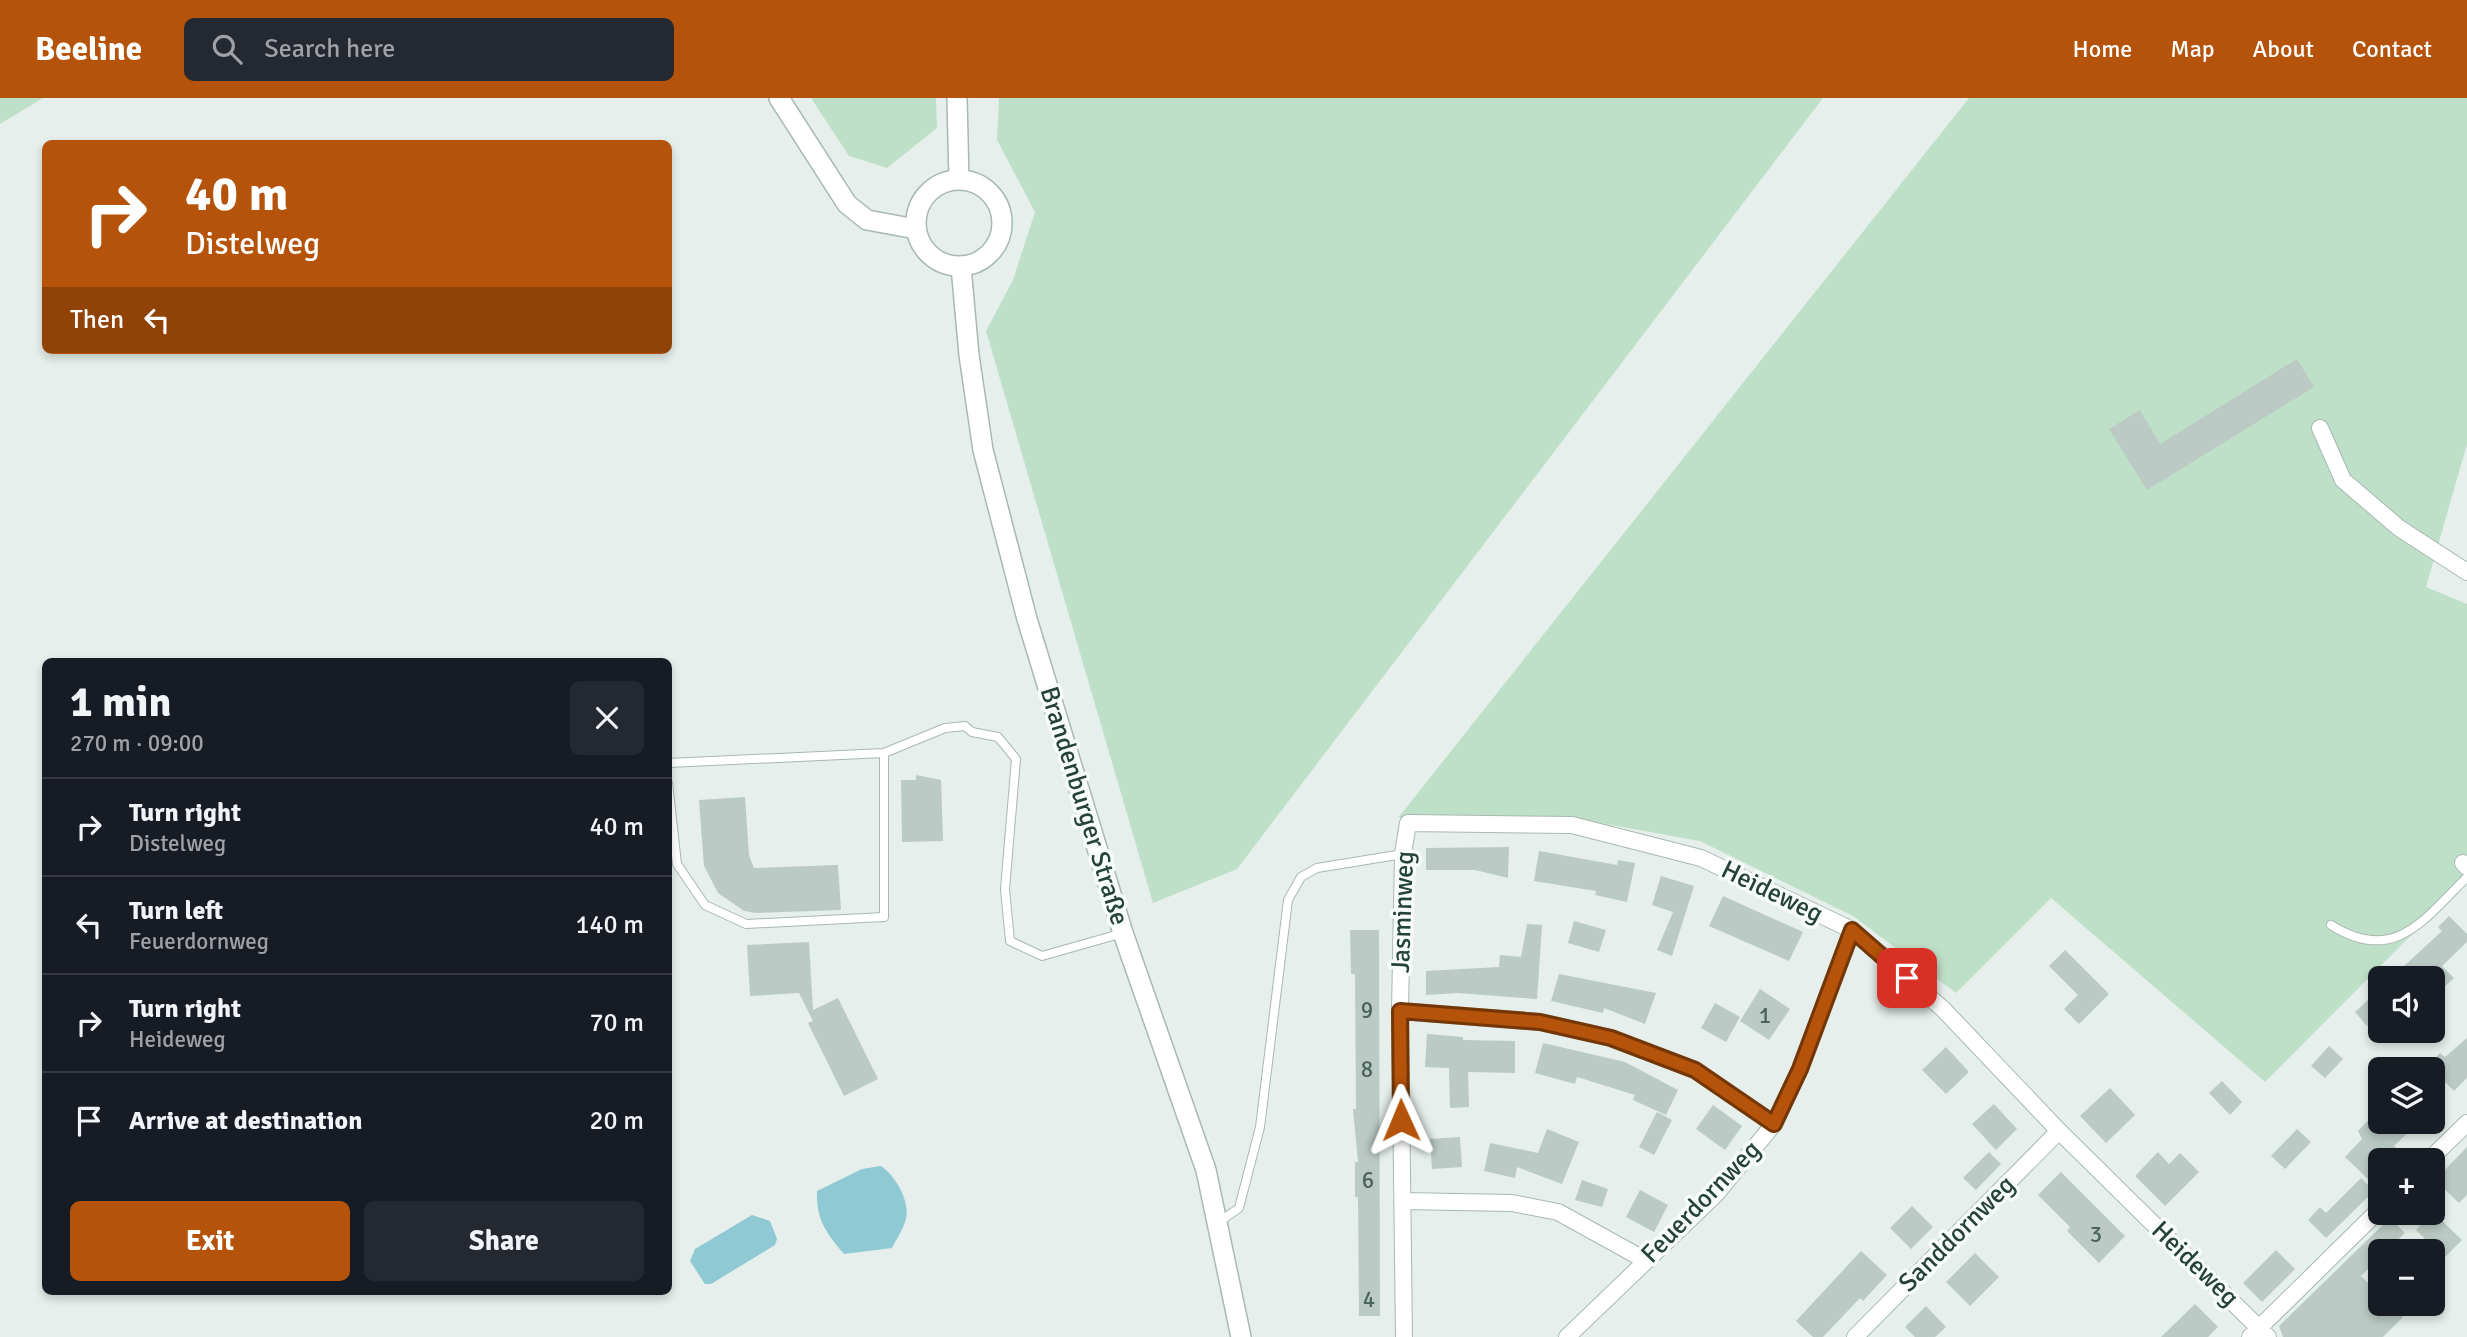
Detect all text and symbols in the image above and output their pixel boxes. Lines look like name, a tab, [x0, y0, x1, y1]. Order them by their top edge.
search box	[184, 18, 674, 81]
text: Beeline	[35, 29, 142, 70]
icon: search	[208, 30, 246, 68]
text: Search here	[264, 33, 395, 65]
text: Home	[2072, 34, 2132, 64]
text: Map	[2170, 34, 2215, 64]
text: About	[2253, 34, 2314, 64]
text: Contact	[2352, 34, 2432, 64]
text: 40 m	[185, 164, 288, 224]
icon: right	[70, 168, 161, 259]
text: Distelweg	[185, 224, 320, 263]
icon: left	[138, 301, 176, 339]
text: Then	[70, 304, 124, 336]
text: 1 min	[70, 677, 171, 728]
button: close	[570, 681, 644, 755]
street label: Brandenburger Straße	[1032, 683, 1136, 929]
text: 270 m · 09:00	[70, 729, 204, 758]
text: Turn right	[129, 797, 241, 829]
icon: right	[70, 808, 108, 846]
text: 40 m	[589, 811, 644, 843]
text: Distelweg	[129, 829, 226, 858]
street label: Jasminweg	[1385, 850, 1421, 974]
street label: Heideweg	[1716, 854, 1828, 930]
text: Turn left	[129, 895, 223, 927]
icon: left	[70, 906, 108, 944]
text: 140 m	[575, 909, 644, 941]
text: Feuerdornweg	[129, 927, 269, 956]
pin	[1877, 948, 1937, 1008]
icon: arrive	[1888, 959, 1926, 997]
map controls	[2368, 966, 2445, 1316]
button: sound	[2368, 966, 2445, 1043]
text: Turn right	[129, 993, 241, 1025]
house number: 9	[1361, 996, 1373, 1025]
house number: 1	[1759, 1001, 1771, 1030]
icon: right	[70, 1004, 108, 1042]
text: 70 m	[589, 1007, 644, 1039]
text: Heideweg	[129, 1025, 226, 1054]
house number: 8	[1361, 1055, 1373, 1084]
button: layers	[2368, 1057, 2445, 1134]
position arrow	[1364, 1083, 1438, 1157]
icon: arrive	[70, 1102, 108, 1140]
text: Arrive at destination	[129, 1105, 362, 1137]
text: 20 m	[589, 1105, 644, 1137]
street label: Feuerdornweg	[1635, 1134, 1767, 1270]
button: +	[2368, 1148, 2445, 1225]
house number: 6	[1362, 1166, 1374, 1195]
street label: Sanddornweg	[1892, 1169, 2022, 1299]
button: Exit	[70, 1201, 350, 1281]
button: Share	[364, 1201, 644, 1281]
street label: Heideweg	[2145, 1215, 2245, 1313]
house number: 3	[2090, 1220, 2102, 1249]
button: −	[2368, 1239, 2445, 1316]
house number: 4	[1363, 1285, 1375, 1314]

